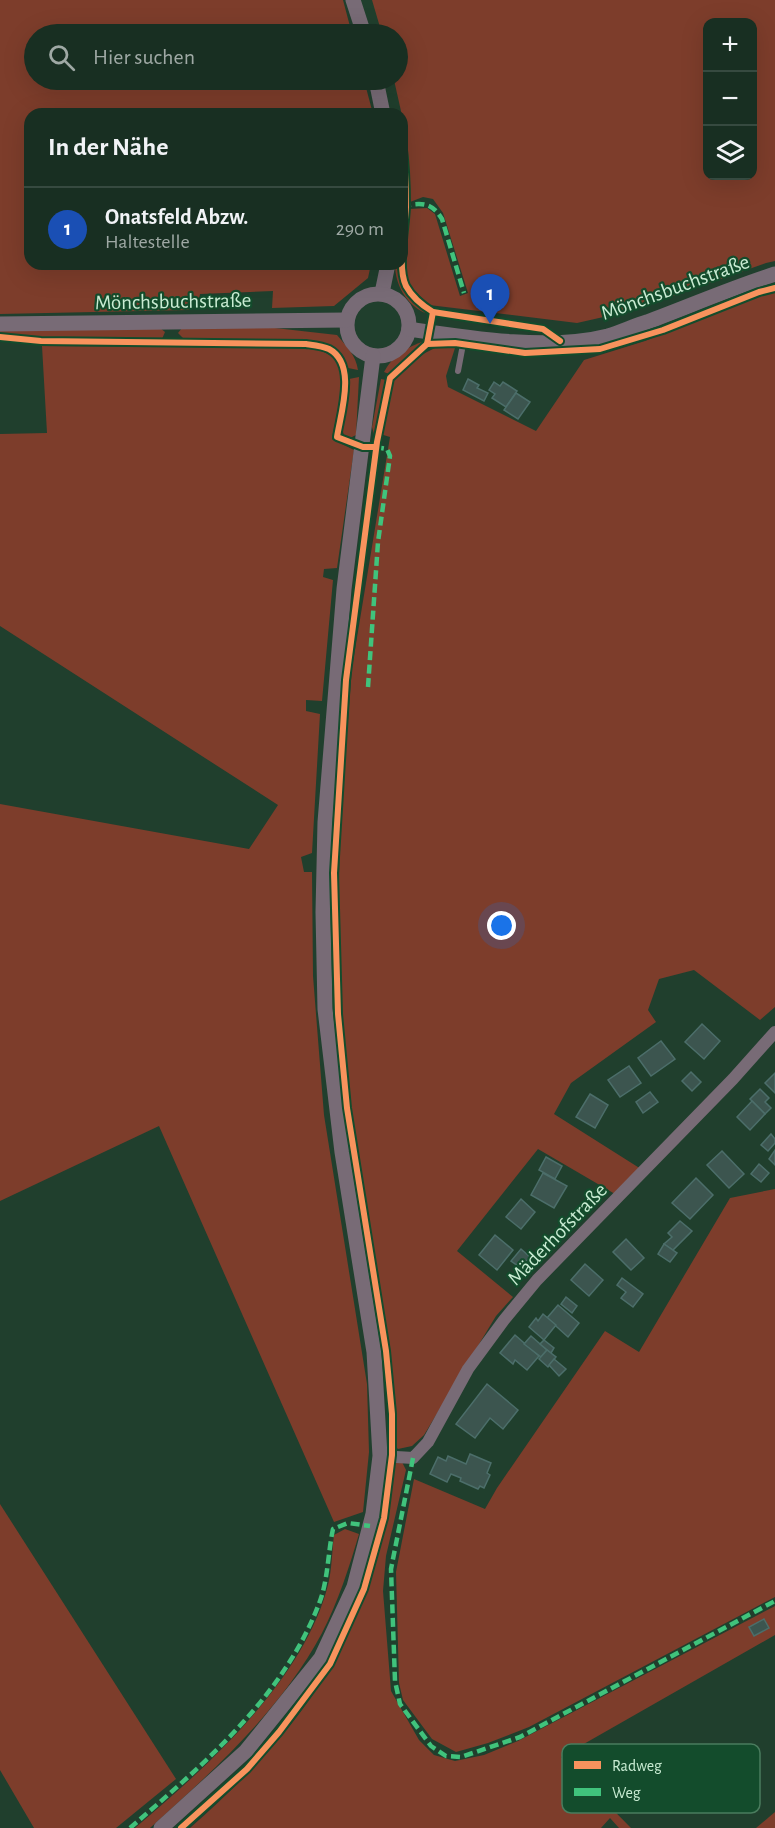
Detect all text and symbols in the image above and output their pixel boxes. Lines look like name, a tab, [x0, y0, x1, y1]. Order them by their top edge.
map controls	[703, 18, 757, 180]
button: +	[703, 18, 757, 72]
search box	[24, 24, 408, 90]
icon: search	[45, 41, 78, 74]
text: Hier suchen	[93, 46, 195, 68]
button: −	[703, 72, 757, 126]
button: layers	[703, 126, 757, 180]
text: In der Nähe	[48, 134, 168, 160]
text: Onatsfeld Abzw.	[105, 206, 248, 228]
text: 1	[64, 219, 71, 239]
text: 290 m	[336, 219, 384, 239]
text: Haltestelle	[105, 232, 190, 252]
street label: Mönchsbuchstraße	[598, 251, 752, 324]
pin: 1	[470, 274, 510, 324]
street label: Mönchsbuchstraße	[95, 290, 251, 313]
your location	[487, 911, 516, 940]
street label: Mäderhofstraße	[504, 1179, 611, 1289]
legend	[562, 1744, 760, 1813]
text: Radweg	[612, 1758, 662, 1774]
text: Weg	[612, 1785, 641, 1801]

